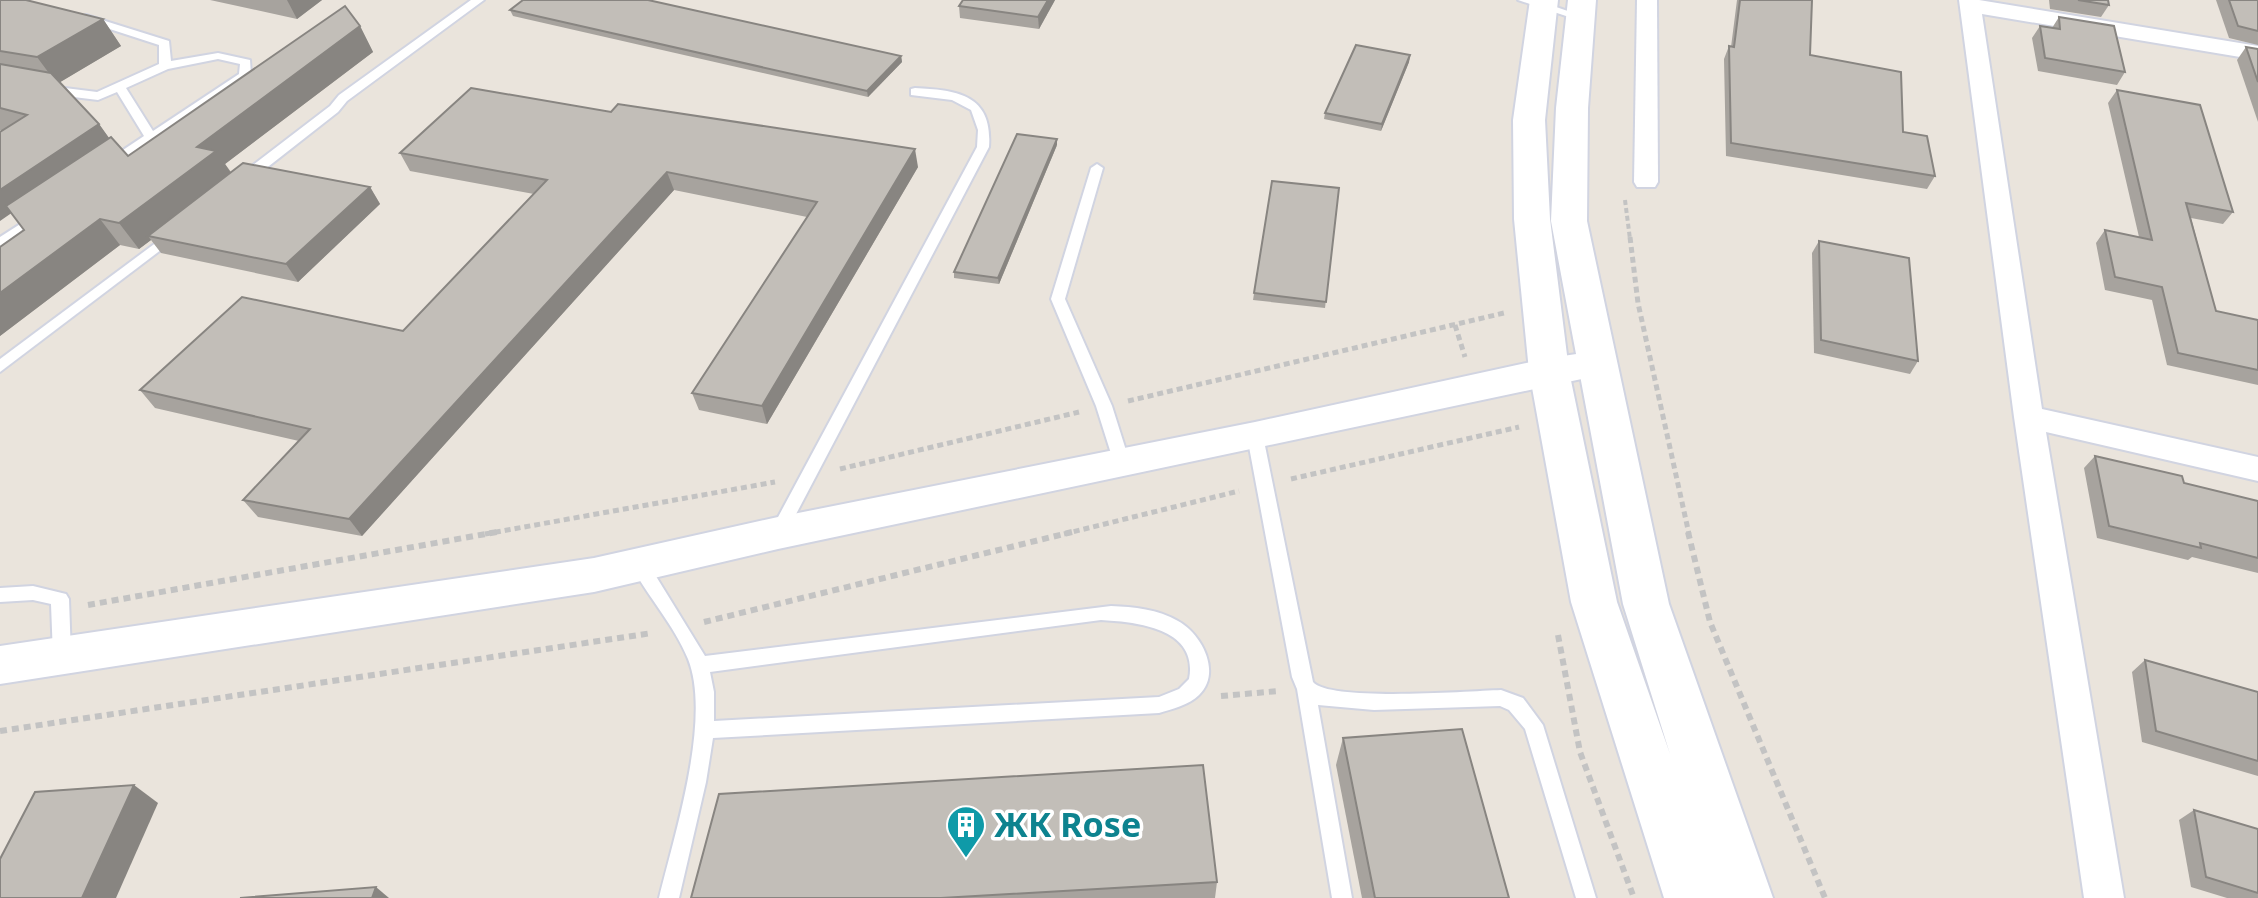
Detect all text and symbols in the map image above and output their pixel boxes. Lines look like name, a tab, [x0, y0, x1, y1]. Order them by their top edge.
place label: ЖК Rose	[994, 801, 1141, 847]
building icon: ЖК Rose	[945, 804, 987, 859]

